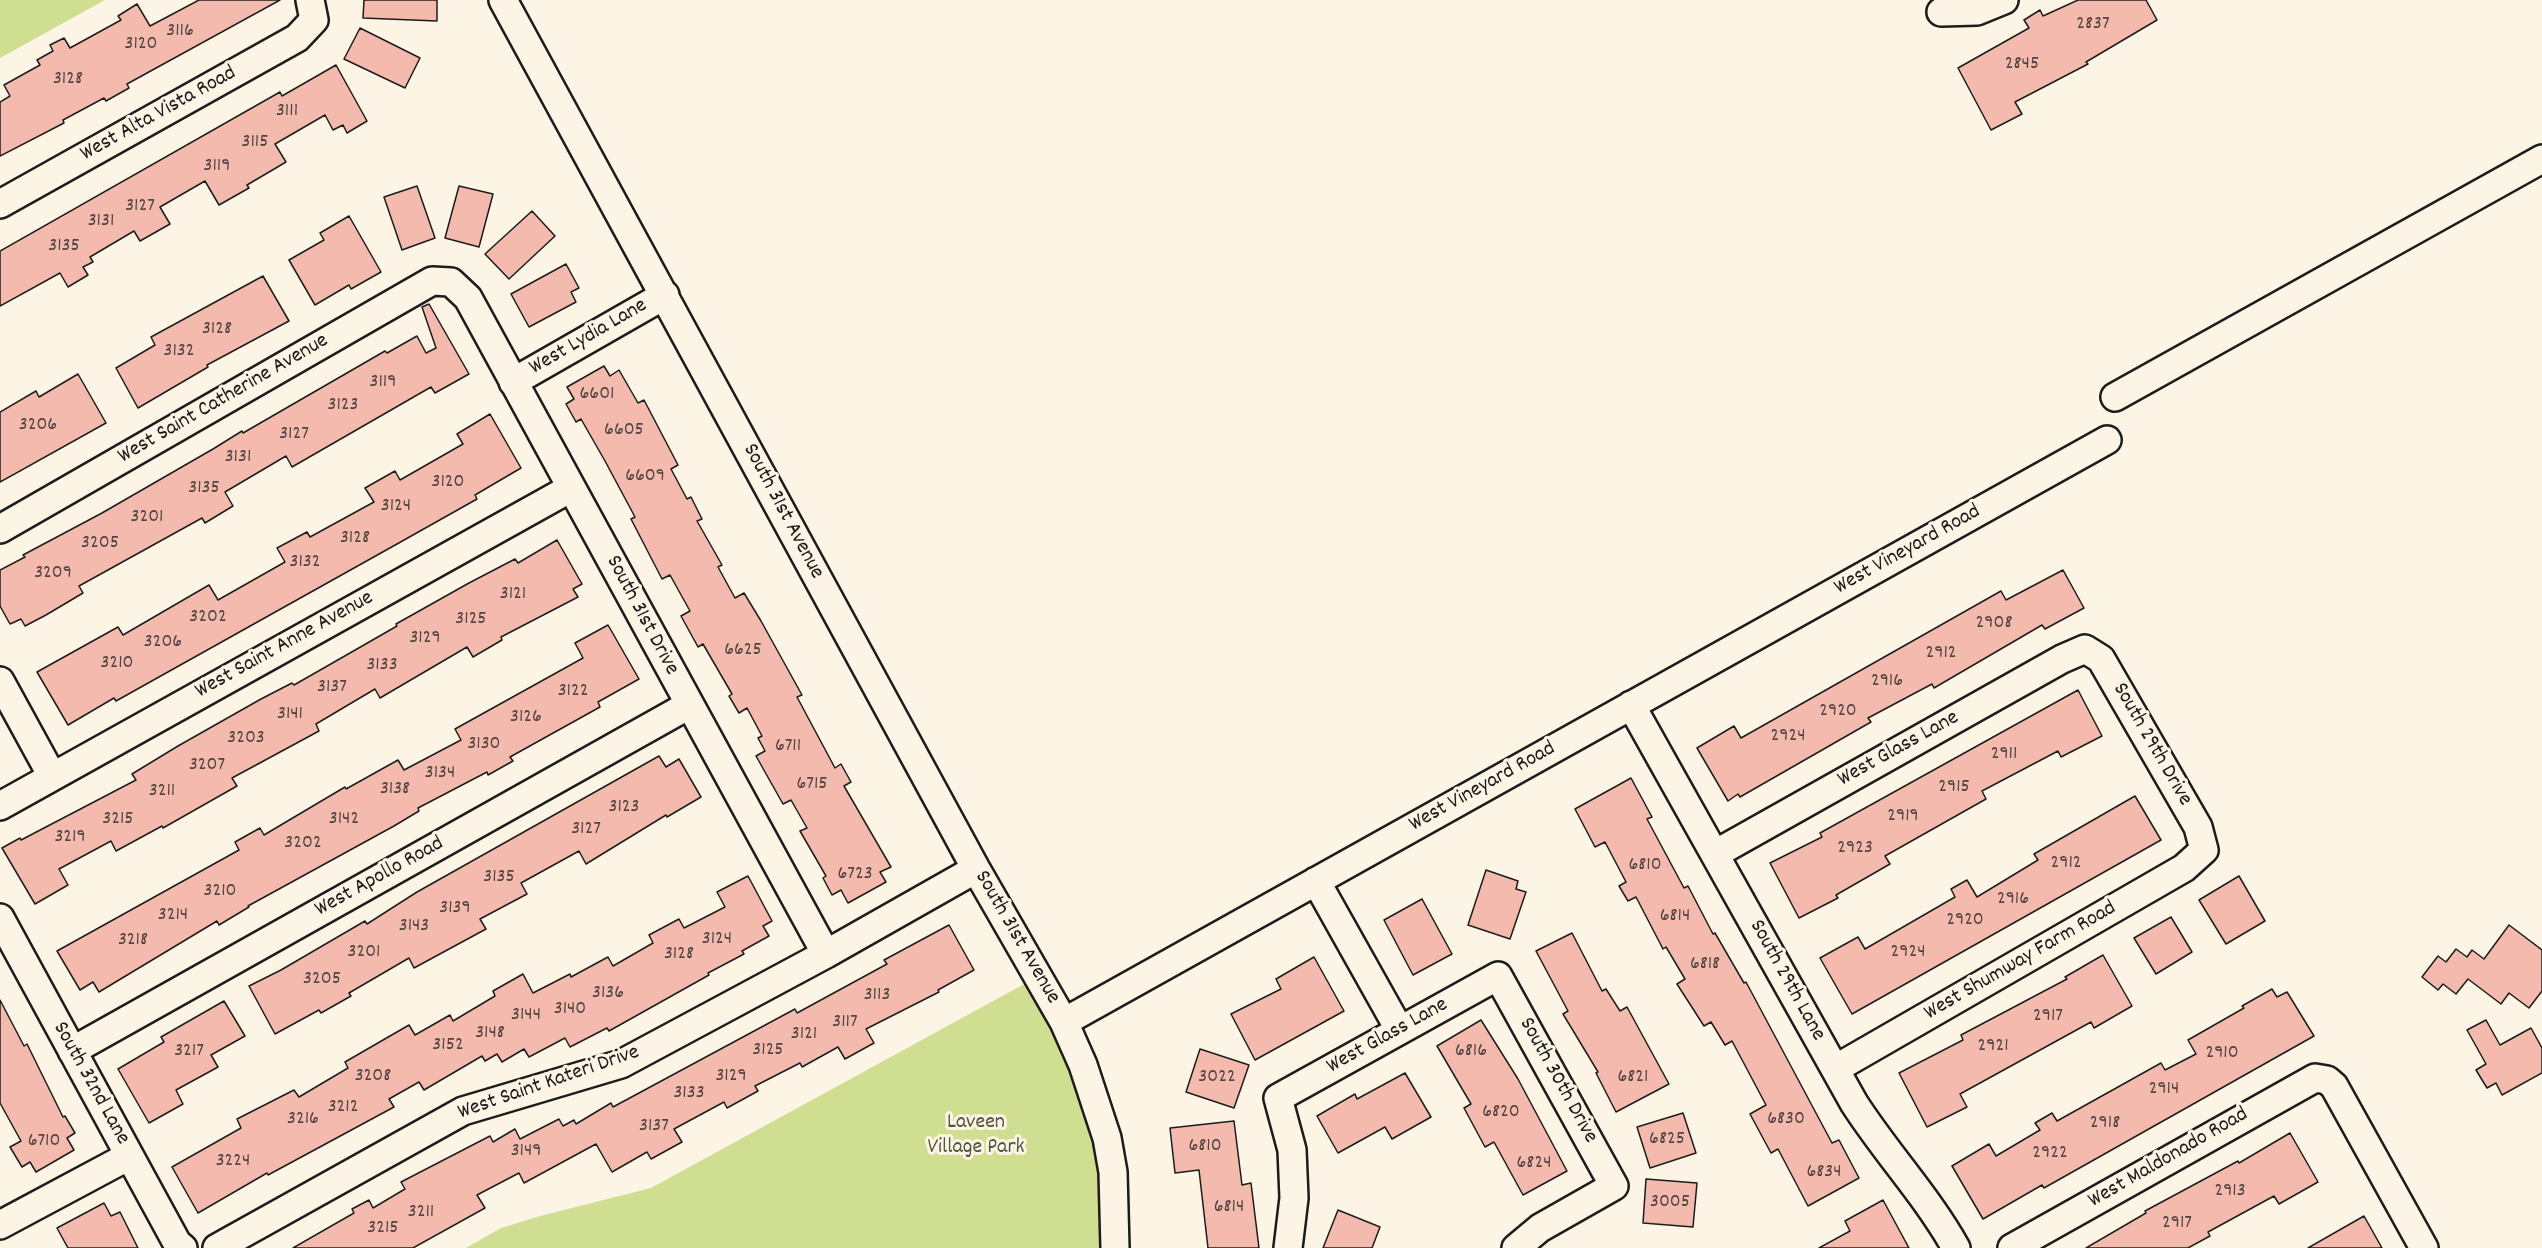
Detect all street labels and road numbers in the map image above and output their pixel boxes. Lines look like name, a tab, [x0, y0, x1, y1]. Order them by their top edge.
street label: West Alta Vista Road	[77, 61, 241, 169]
street label: West Lydia Lane	[525, 294, 653, 382]
street label: West Saint Catherine Avenue	[114, 329, 334, 471]
street label: South 31st Avenue	[735, 440, 829, 584]
street label: West Vineyard Road	[1830, 500, 1986, 602]
street label: South 31st Drive	[598, 552, 684, 680]
street label: West Saint Anne Avenue	[191, 586, 379, 706]
street label: South 29th Drive	[2105, 679, 2197, 811]
street label: West Glass Lane	[1834, 706, 1964, 794]
street label: West Vineyard Road	[1405, 737, 1561, 839]
street label: West Apollo Road	[311, 832, 449, 924]
street label: South 31st Avenue	[967, 867, 1065, 1009]
street label: West Shumway Farm Road	[1920, 896, 2122, 1028]
street label: South 29th Lane	[1742, 916, 1830, 1046]
street label: West Glass Lane	[1323, 993, 1453, 1081]
street label: South 30th Drive	[1512, 1014, 1602, 1148]
street label: South 32nd Lane	[45, 1018, 135, 1150]
street label: West Saint Kateri Drive	[455, 1041, 643, 1127]
street label: West Maldonado Road	[2084, 1103, 2254, 1215]

